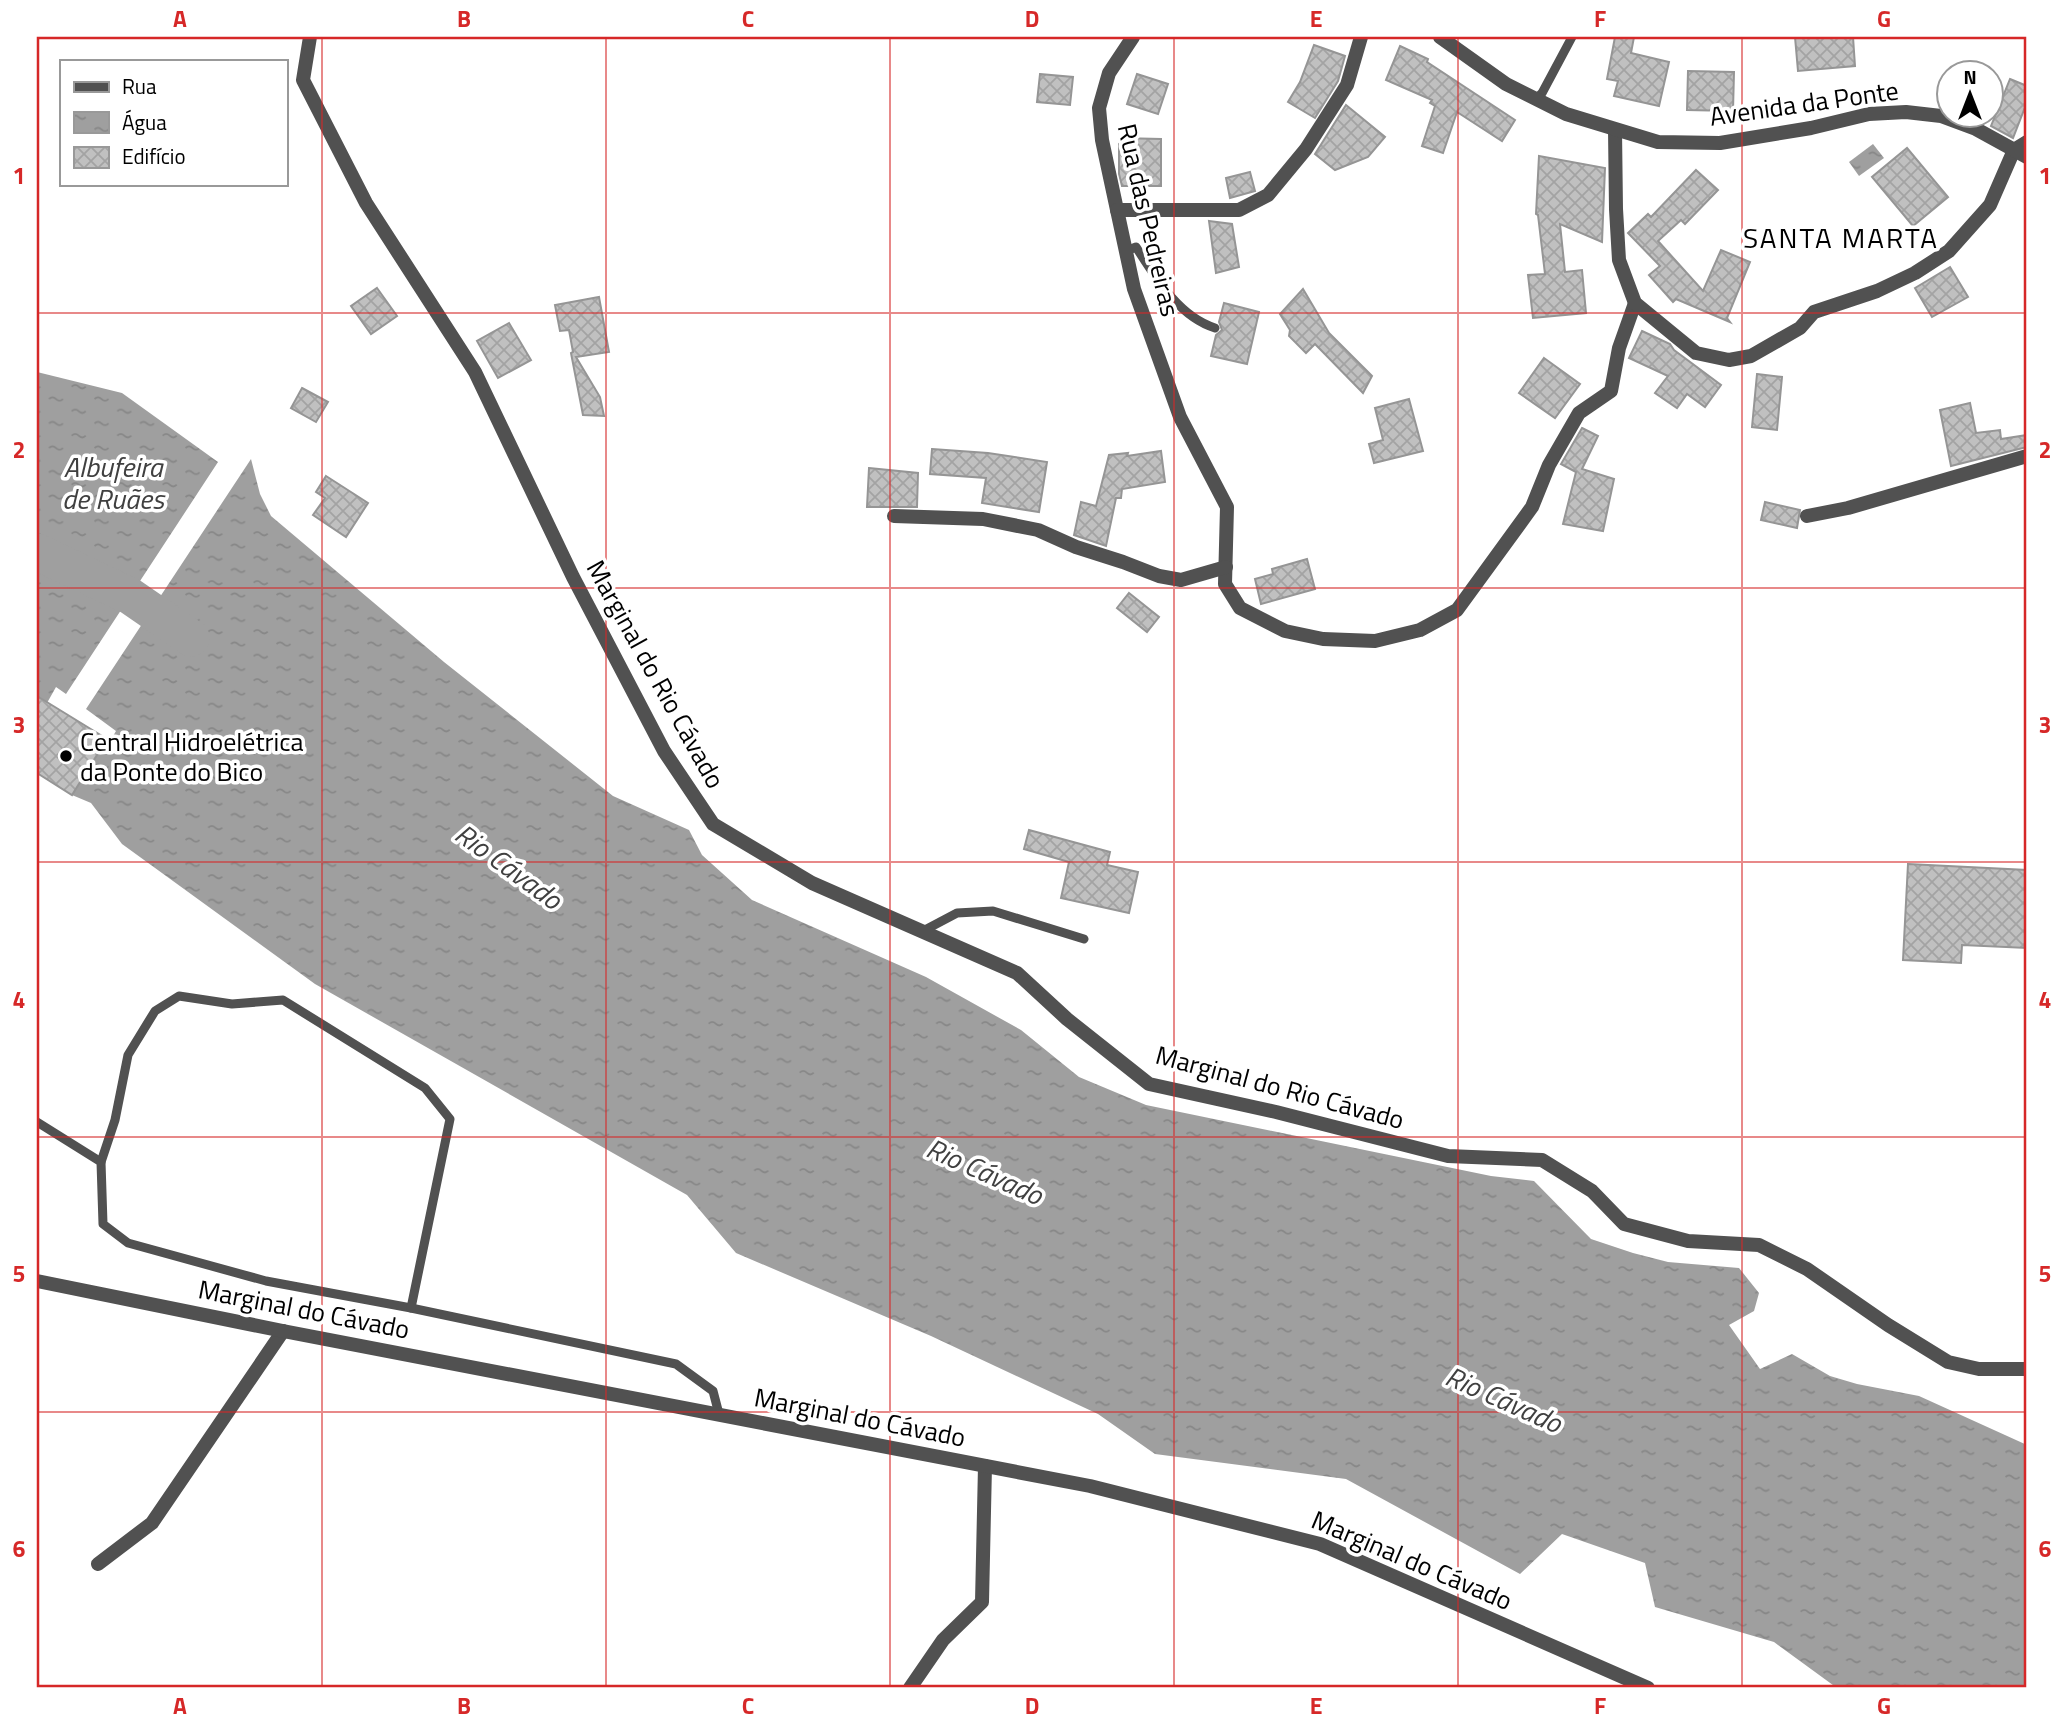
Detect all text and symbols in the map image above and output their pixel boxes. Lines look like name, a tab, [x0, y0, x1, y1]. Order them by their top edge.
text: A	[173, 1, 187, 36]
text: B	[457, 1, 471, 36]
text: C	[742, 1, 754, 36]
text: D	[1025, 1, 1039, 36]
text: E	[1310, 1, 1322, 36]
text: F	[1594, 1, 1606, 36]
text: G	[1877, 1, 1891, 36]
legend	[60, 60, 287, 186]
north arrow	[1934, 60, 2004, 130]
text: N	[1963, 62, 1977, 91]
text: Rua	[122, 70, 157, 102]
street label: Avenida da Ponte	[1707, 70, 1901, 136]
text: Água	[122, 106, 167, 138]
street label: Rua das Pedreiras	[1108, 120, 1190, 320]
text: Edifício	[122, 140, 186, 172]
text: 1	[13, 158, 25, 193]
text: 1	[2039, 158, 2051, 193]
district label: SANTA MARTA	[1743, 216, 1939, 259]
text: 2	[13, 432, 25, 467]
text: 2	[2039, 432, 2051, 467]
water label: Albufeira de Ruães	[62, 445, 166, 520]
street label: Marginal do Rio Cávado	[577, 553, 735, 795]
text: 3	[13, 707, 25, 742]
text: 3	[2039, 707, 2051, 742]
place label: Central Hidroelétrica da Ponte do Bico	[80, 722, 304, 791]
marker: Central Hidroelétrica da Ponte do Bico	[58, 748, 74, 764]
water label: Rio Cávado	[446, 812, 573, 920]
text: 4	[13, 982, 25, 1017]
text: 4	[2039, 982, 2051, 1017]
street label: Marginal do Rio Cávado	[1151, 1035, 1409, 1139]
water label: Rio Cávado	[920, 1126, 1051, 1216]
text: 5	[13, 1256, 25, 1291]
text: 5	[2039, 1256, 2051, 1291]
street label: Marginal do Cávado	[195, 1269, 413, 1349]
water label: Rio Cávado	[1439, 1354, 1570, 1444]
street label: Marginal do Cávado	[751, 1377, 969, 1457]
street label: Marginal do Cávado	[1306, 1500, 1518, 1620]
text: 6	[13, 1531, 26, 1566]
text: 6	[2039, 1531, 2052, 1566]
text: A	[173, 1688, 187, 1723]
text: B	[457, 1688, 471, 1723]
text: C	[742, 1688, 754, 1723]
text: D	[1025, 1688, 1039, 1723]
text: E	[1310, 1688, 1322, 1723]
text: F	[1594, 1688, 1606, 1723]
text: G	[1877, 1688, 1891, 1723]

